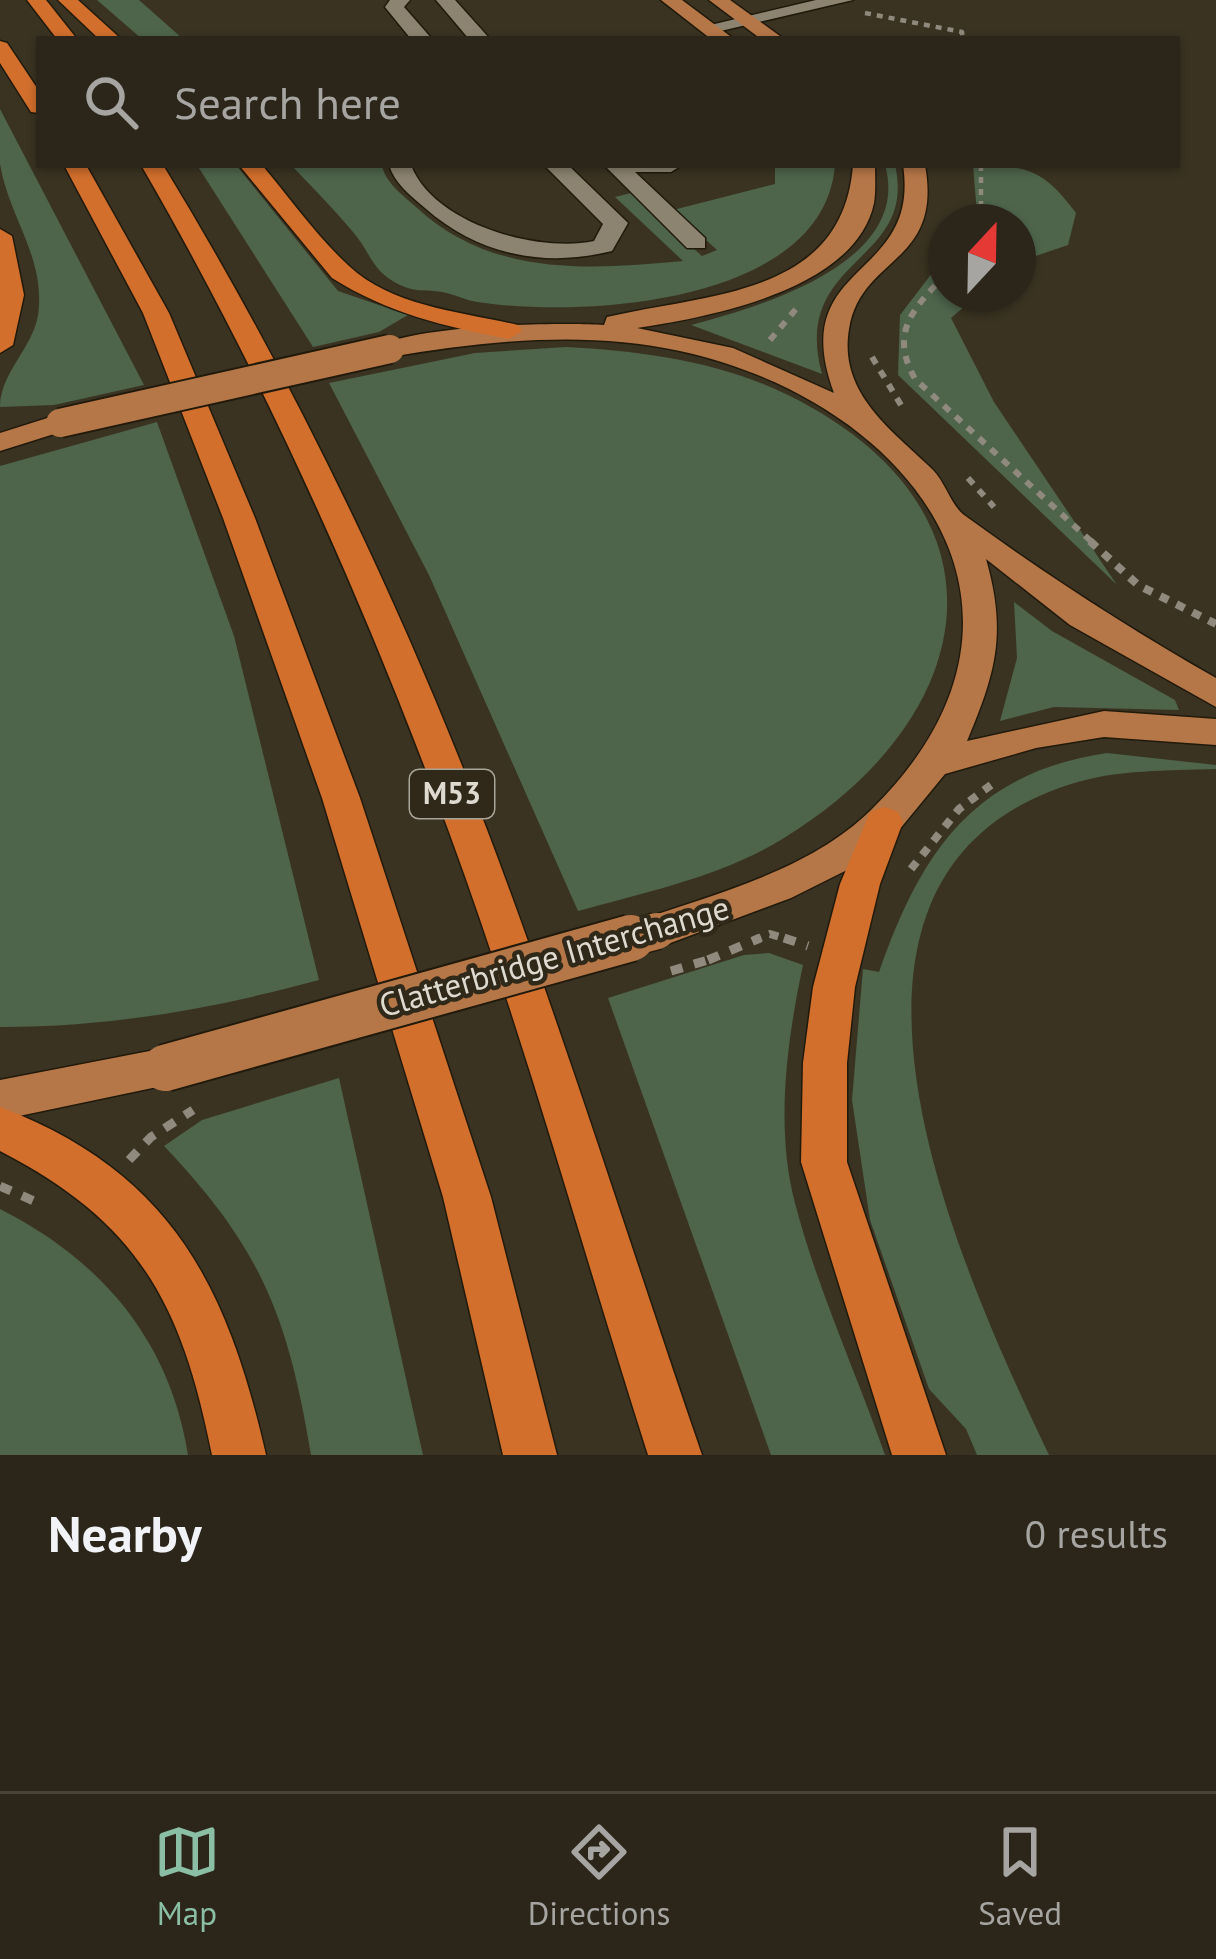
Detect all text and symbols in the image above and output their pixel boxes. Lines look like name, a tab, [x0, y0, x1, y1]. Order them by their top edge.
search box	[36, 36, 1180, 168]
icon: search	[78, 69, 144, 135]
text: Search here	[174, 73, 401, 131]
north arrow	[928, 204, 1036, 312]
road number: M53	[410, 770, 494, 818]
street label: Clatterbridge Interchange	[374, 885, 734, 1026]
text: Nearby	[48, 1500, 202, 1566]
text: 0 results	[1025, 1508, 1168, 1559]
tab: Map	[154, 1819, 220, 1934]
tab: Directions	[528, 1819, 670, 1934]
tab: Saved	[978, 1819, 1062, 1934]

